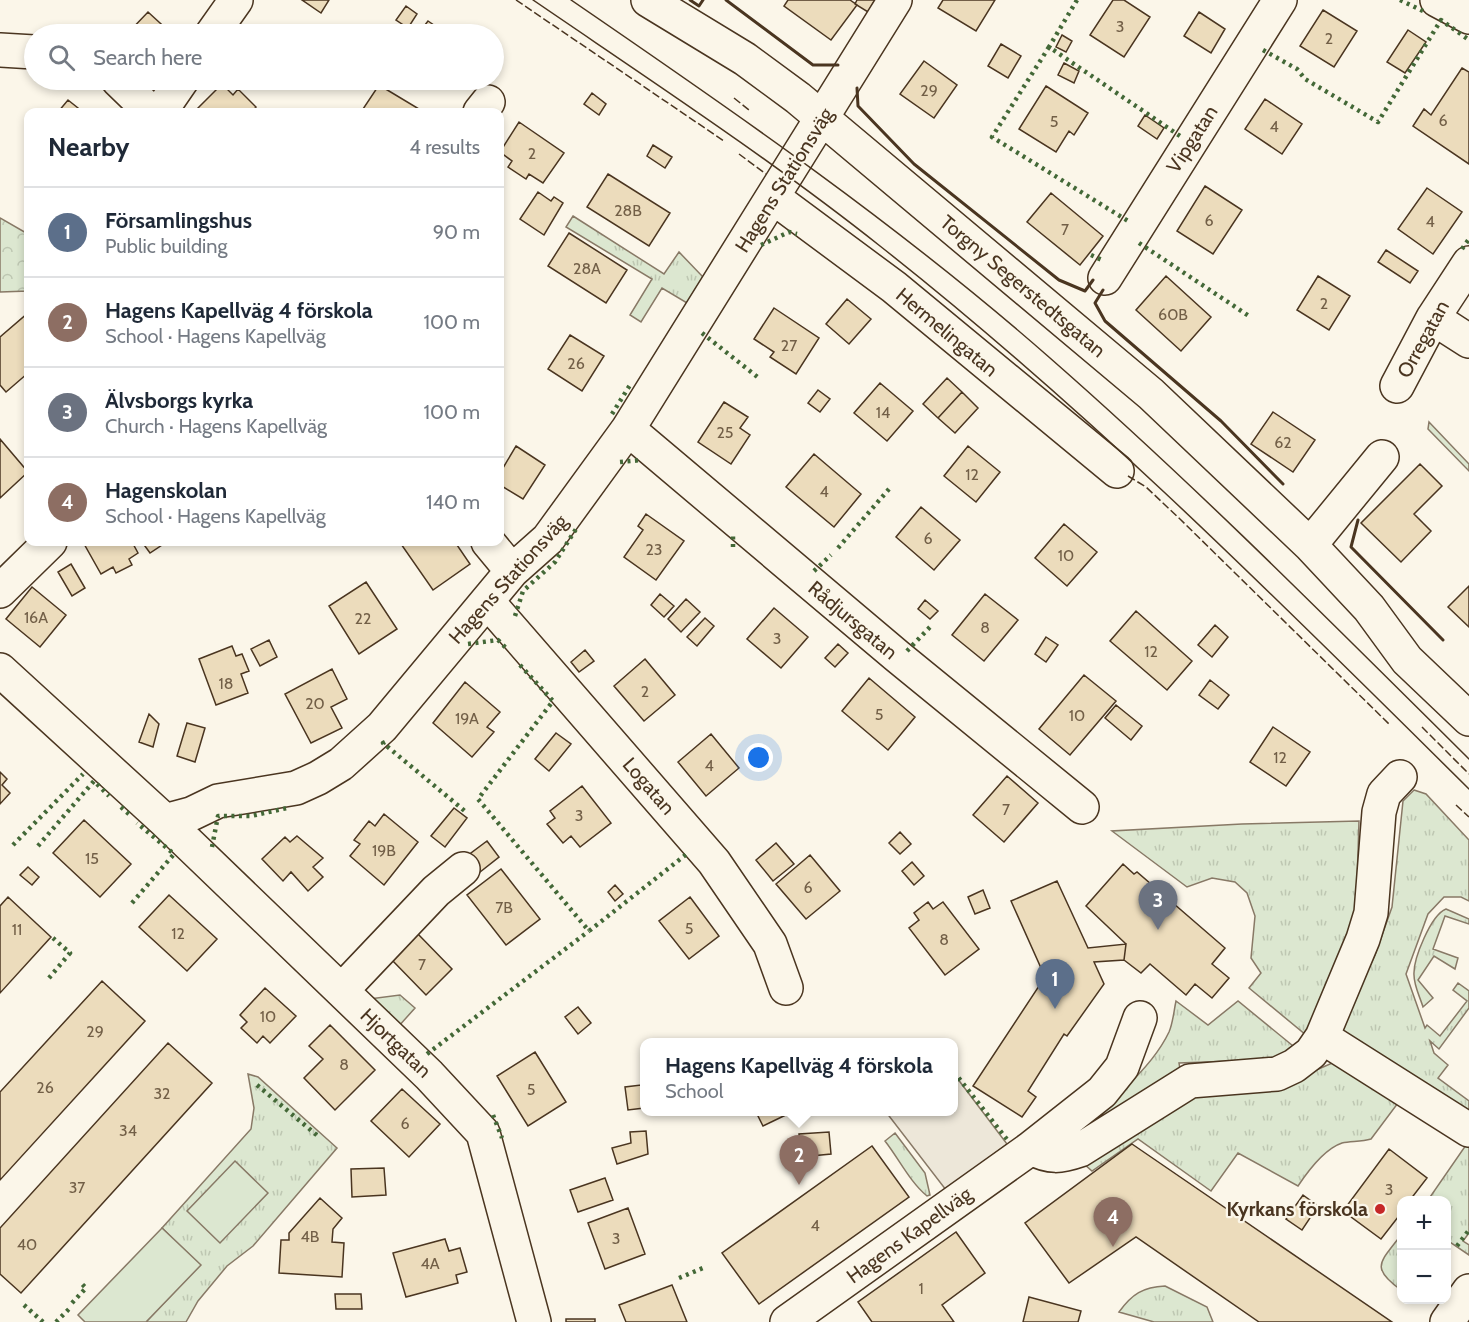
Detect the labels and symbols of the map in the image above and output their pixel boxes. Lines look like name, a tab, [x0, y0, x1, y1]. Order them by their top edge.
house number: 3	[1116, 17, 1124, 36]
house number: 2	[1325, 29, 1333, 48]
house number: 29	[920, 81, 938, 100]
street label: Vipgatan	[1161, 101, 1223, 177]
street label: Hagens Stationsväg	[730, 102, 839, 257]
house number: 6	[1438, 111, 1448, 130]
house number: 5	[1050, 112, 1058, 131]
house number: 4	[1269, 117, 1279, 136]
house number: 2	[528, 144, 536, 163]
house number: 28B	[614, 201, 642, 220]
street label: Torgny Segerstedtsgatan	[935, 210, 1111, 362]
house number: 6	[1204, 211, 1214, 230]
house number: 4	[1425, 212, 1435, 231]
house number: 7	[1061, 220, 1069, 239]
house number: 28A	[573, 259, 601, 278]
street label: Hermelingatan	[891, 283, 1003, 381]
house number: 2	[1320, 294, 1328, 313]
street label: Orregatan	[1392, 296, 1454, 382]
house number: 60B	[1158, 305, 1188, 324]
house number: 27	[781, 336, 797, 355]
house number: 26	[567, 354, 585, 373]
house number: 14	[876, 403, 890, 422]
house number: 25	[716, 423, 734, 442]
house number: 62	[1274, 433, 1292, 452]
house number: 12	[965, 465, 979, 484]
house number: 4	[819, 482, 829, 501]
street label: Hagens Stationsväg	[444, 509, 573, 649]
house number: 6	[923, 529, 933, 548]
house number: 23	[645, 540, 663, 559]
house number: 10	[1058, 546, 1074, 565]
street label: Rådjursgatan	[804, 576, 902, 664]
house number: 16A	[24, 608, 48, 627]
house number: 22	[355, 609, 371, 628]
house number: 8	[980, 618, 990, 637]
house number: 3	[773, 629, 781, 648]
house number: 12	[1144, 642, 1158, 661]
house number: 18	[219, 674, 233, 693]
house number: 2	[641, 682, 649, 701]
house number: 20	[305, 694, 325, 713]
house number: 5	[875, 705, 883, 724]
house number: 10	[1069, 706, 1085, 725]
house number: 19A	[455, 709, 479, 728]
your location	[744, 743, 773, 772]
house number: 12	[1273, 748, 1287, 767]
street label: Logatan	[618, 753, 680, 819]
house number: 4	[704, 756, 714, 775]
house number: 7	[1002, 800, 1010, 819]
house number: 3	[575, 806, 583, 825]
house number: 19B	[372, 841, 396, 860]
house number: 15	[85, 849, 99, 868]
house number: 6	[803, 878, 813, 897]
pin: 3	[1138, 880, 1178, 930]
house number: 7B	[495, 898, 513, 917]
house number: 5	[685, 919, 693, 938]
house number: 11	[12, 920, 22, 939]
house number: 12	[171, 924, 185, 943]
house number: 8	[939, 930, 949, 949]
house number: 7	[418, 955, 426, 974]
pin: 1	[1036, 960, 1074, 1009]
street label: Hjortgatan	[356, 1003, 436, 1083]
house number: 10	[260, 1007, 276, 1026]
house number: 29	[86, 1022, 104, 1041]
house number: 8	[339, 1055, 349, 1074]
house number: 26	[36, 1078, 54, 1097]
house number: 5	[527, 1080, 535, 1099]
house number: 32	[153, 1084, 171, 1103]
house number: 6	[400, 1114, 410, 1133]
house number: 34	[119, 1121, 137, 1140]
pin: 2	[780, 1136, 818, 1185]
house number: 37	[69, 1178, 85, 1197]
house number: 3	[1385, 1180, 1393, 1199]
street label: Hagens Kapellväg	[842, 1181, 977, 1288]
place label: Kyrkans förskola	[1226, 1197, 1368, 1221]
pin: 4	[1094, 1198, 1132, 1247]
marker: Kyrkans förskola	[1373, 1202, 1387, 1216]
house number: 4	[810, 1216, 820, 1235]
house number: 4B	[301, 1227, 320, 1246]
house number: 3	[612, 1229, 620, 1248]
house number: 40	[17, 1235, 37, 1254]
house number: 4A	[420, 1254, 440, 1273]
house number: 1	[918, 1279, 924, 1298]

